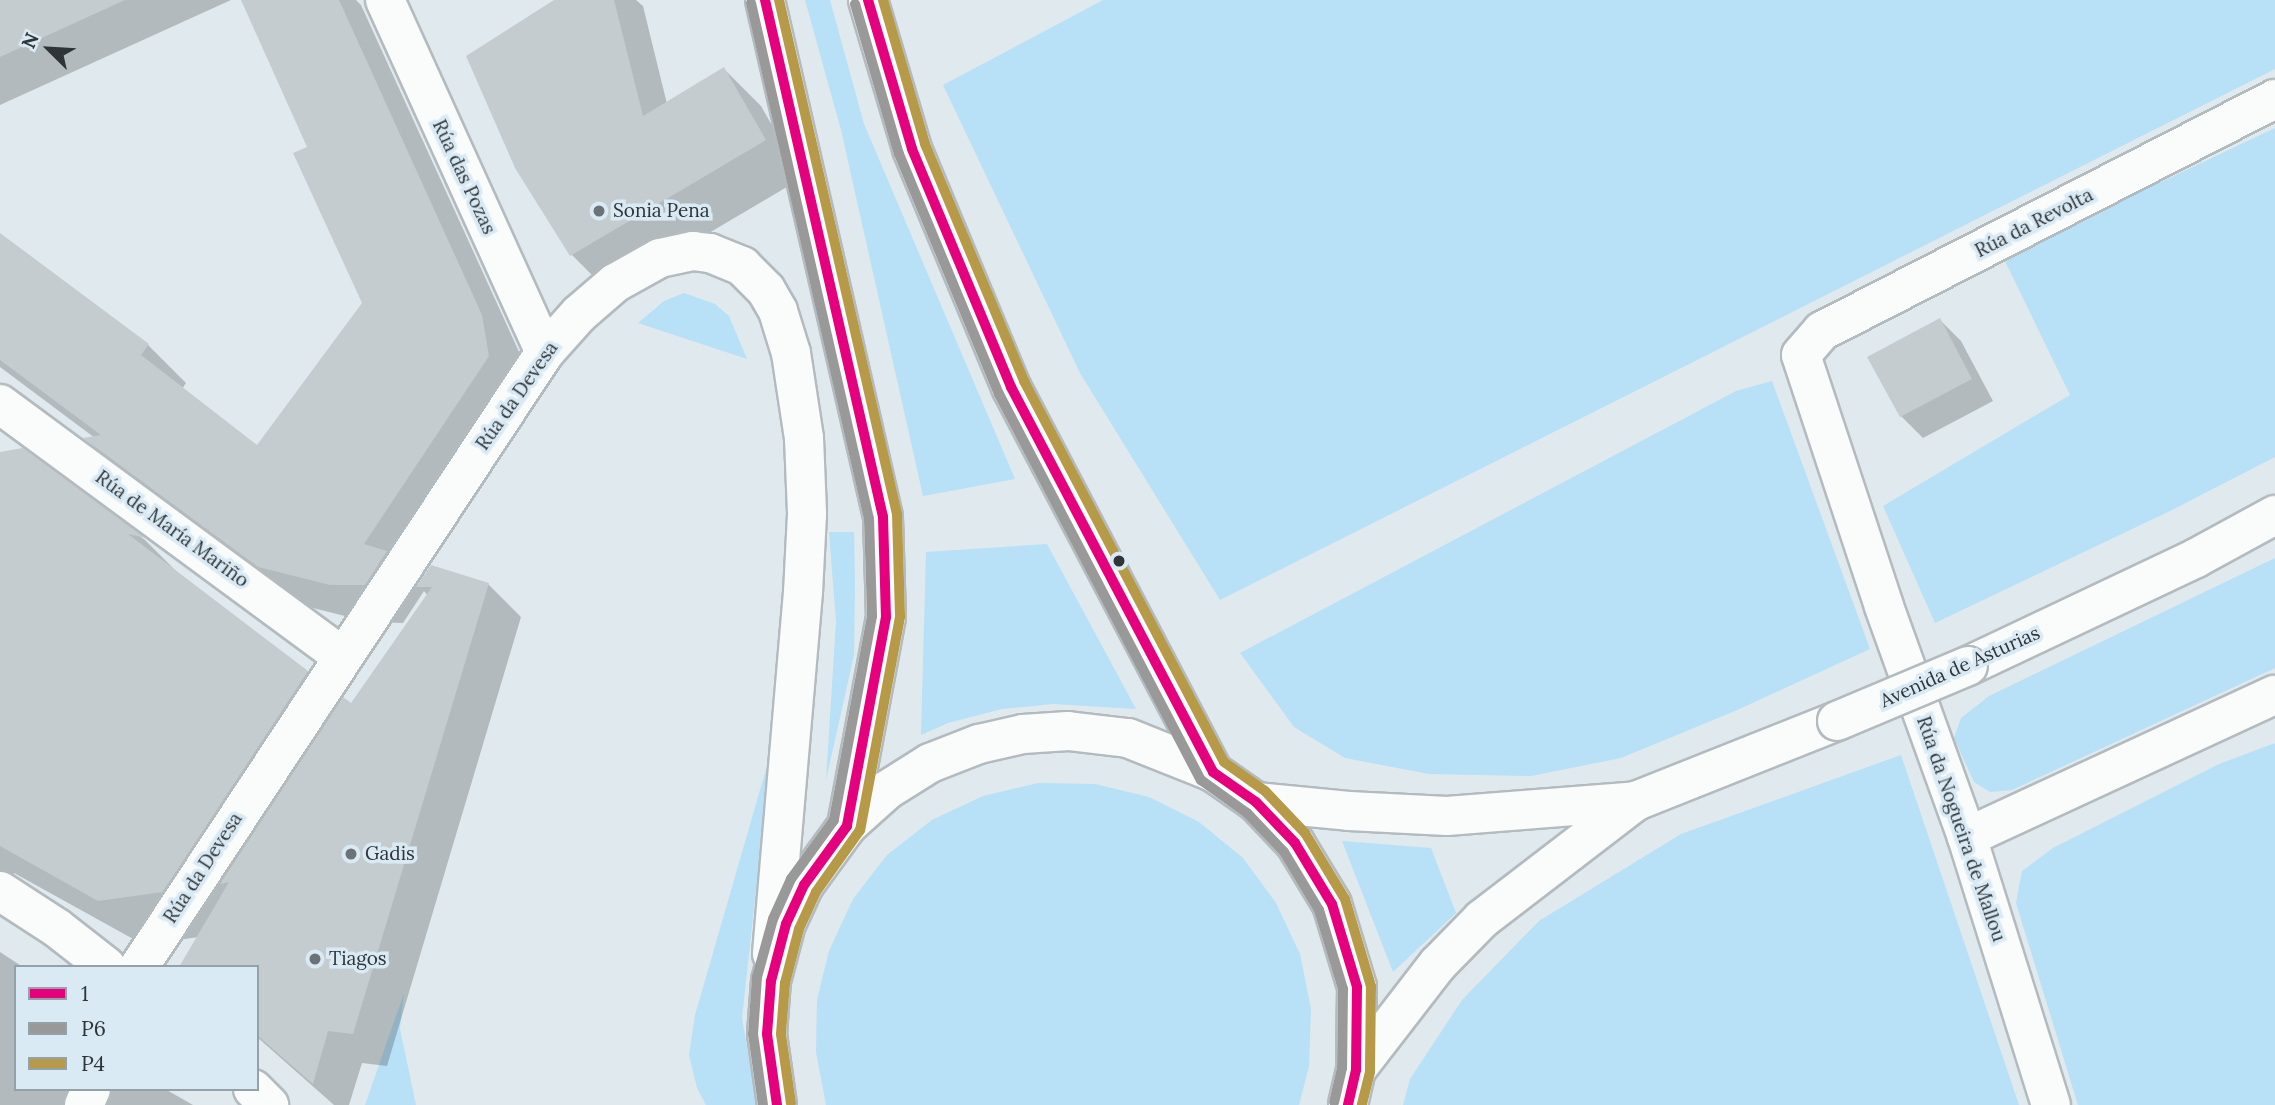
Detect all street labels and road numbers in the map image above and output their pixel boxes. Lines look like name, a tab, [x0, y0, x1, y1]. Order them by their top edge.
street label: Rúa das Pozas	[428, 116, 500, 238]
street label: Rúa da Revolta	[1971, 184, 2097, 262]
street label: Rúa da Devesa	[471, 337, 563, 455]
street label: Rúa de María Mariño	[91, 466, 253, 592]
street label: Avenida de Asturias	[1877, 621, 2043, 713]
street label: Rúa da Nogueira de Mallou	[1912, 713, 2010, 945]
street label: Rúa da Devesa	[159, 809, 247, 927]

